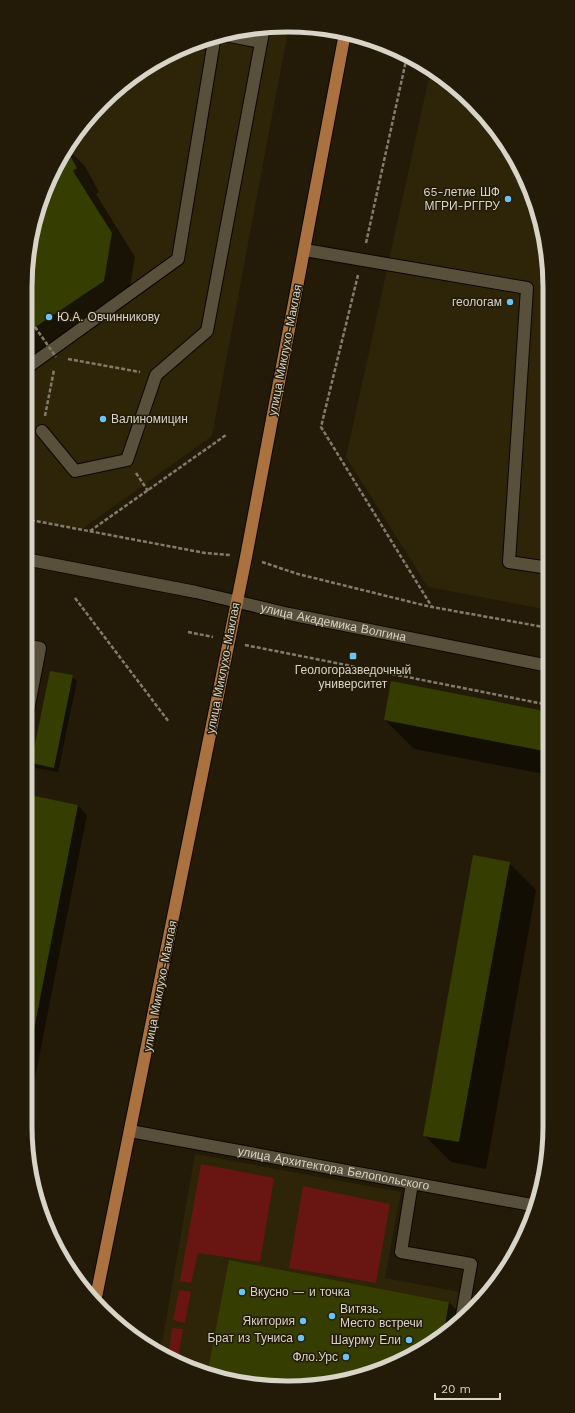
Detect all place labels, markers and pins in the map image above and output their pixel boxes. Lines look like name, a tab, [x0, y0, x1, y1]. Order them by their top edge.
place label: 65-летие ШФ МГРИ-РГГРУ	[423, 185, 500, 213]
marker: 65-летие ШФ МГРИ-РГГРУ	[503, 194, 513, 204]
place label: геологам	[452, 295, 502, 309]
marker: геологам	[505, 297, 515, 307]
place label: Ю.А. Овчинникову	[57, 310, 160, 324]
marker: Ю.А. Овчинникову	[44, 312, 54, 322]
place label: Валиномицин	[111, 412, 188, 426]
marker: Валиномицин	[98, 414, 108, 424]
marker: Геологоразведочный университет	[348, 651, 358, 661]
place label: Геологоразведочный университет	[295, 663, 411, 691]
place label: Вкусно — и точка	[250, 1285, 350, 1299]
marker: Вкусно — и точка	[237, 1287, 247, 1297]
place label: Витязь. Место встречи	[340, 1302, 423, 1330]
marker: Витязь. Место встречи	[327, 1311, 337, 1321]
place label: Якитория	[242, 1314, 295, 1328]
marker: Якитория	[298, 1316, 308, 1326]
place label: Брат из Туниса	[207, 1331, 293, 1345]
marker: Брат из Туниса	[296, 1333, 306, 1343]
place label: Шаурму Ели	[331, 1333, 401, 1347]
marker: Шаурму Ели	[404, 1335, 414, 1345]
place label: Фло.Урс	[293, 1350, 338, 1364]
marker: Фло.Урс	[341, 1352, 351, 1362]

